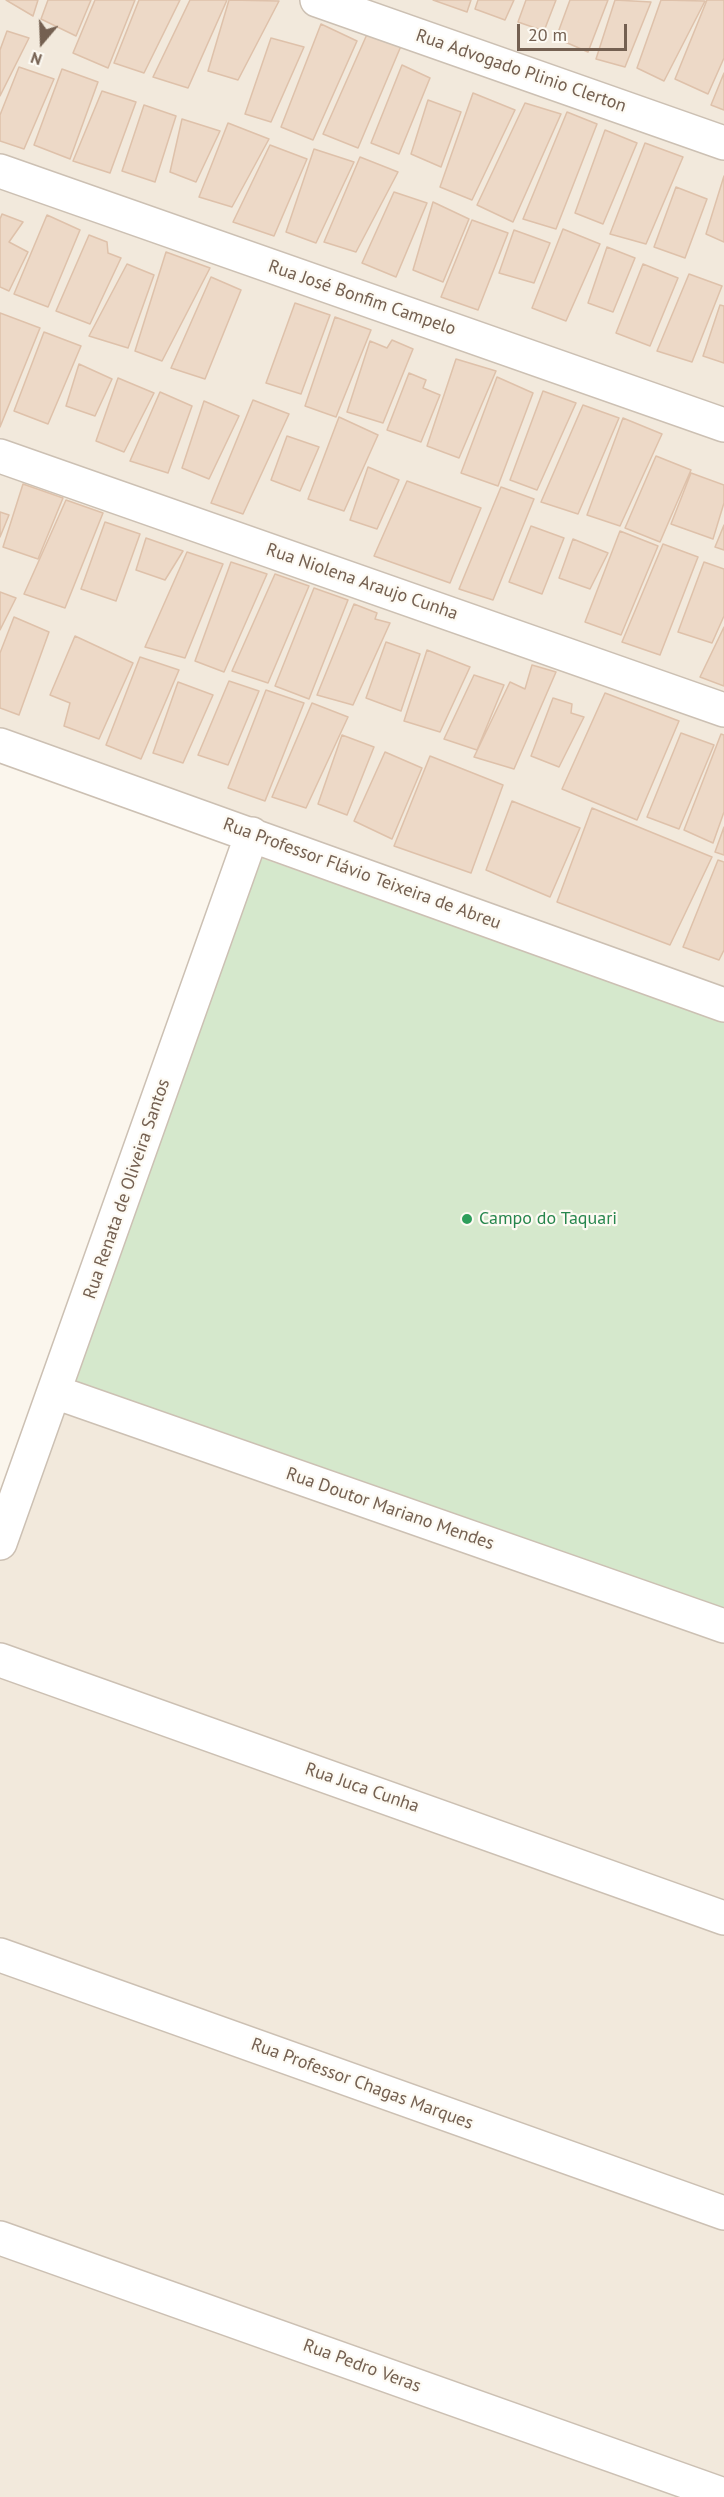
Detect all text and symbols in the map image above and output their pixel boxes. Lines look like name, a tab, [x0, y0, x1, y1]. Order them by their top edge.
north arrow	[12, 12, 72, 72]
scale bar	[520, 12, 630, 50]
text: 20 m	[528, 23, 567, 46]
street label: Rua Advogado Plinio Clerton	[413, 25, 629, 117]
text: N	[28, 48, 44, 70]
street label: Rua José Bonfim Campelo	[265, 256, 459, 340]
street label: Rua Niolena Araujo Cunha	[263, 539, 461, 625]
street label: Rua Professor Flávio Teixeira de Abreu	[220, 814, 504, 934]
street label: Rua Renata de Oliveira Santos	[79, 1076, 175, 1302]
place label: Campo do Taquari	[479, 1208, 617, 1230]
marker: Campo do Taquari	[460, 1212, 474, 1226]
street label: Rua Doutor Mariano Mendes	[283, 1463, 497, 1555]
street label: Rua Juca Cunha	[302, 1758, 422, 1818]
street label: Rua Professor Chagas Marques	[248, 2034, 476, 2134]
street label: Rua Pedro Veras	[300, 2335, 424, 2397]

